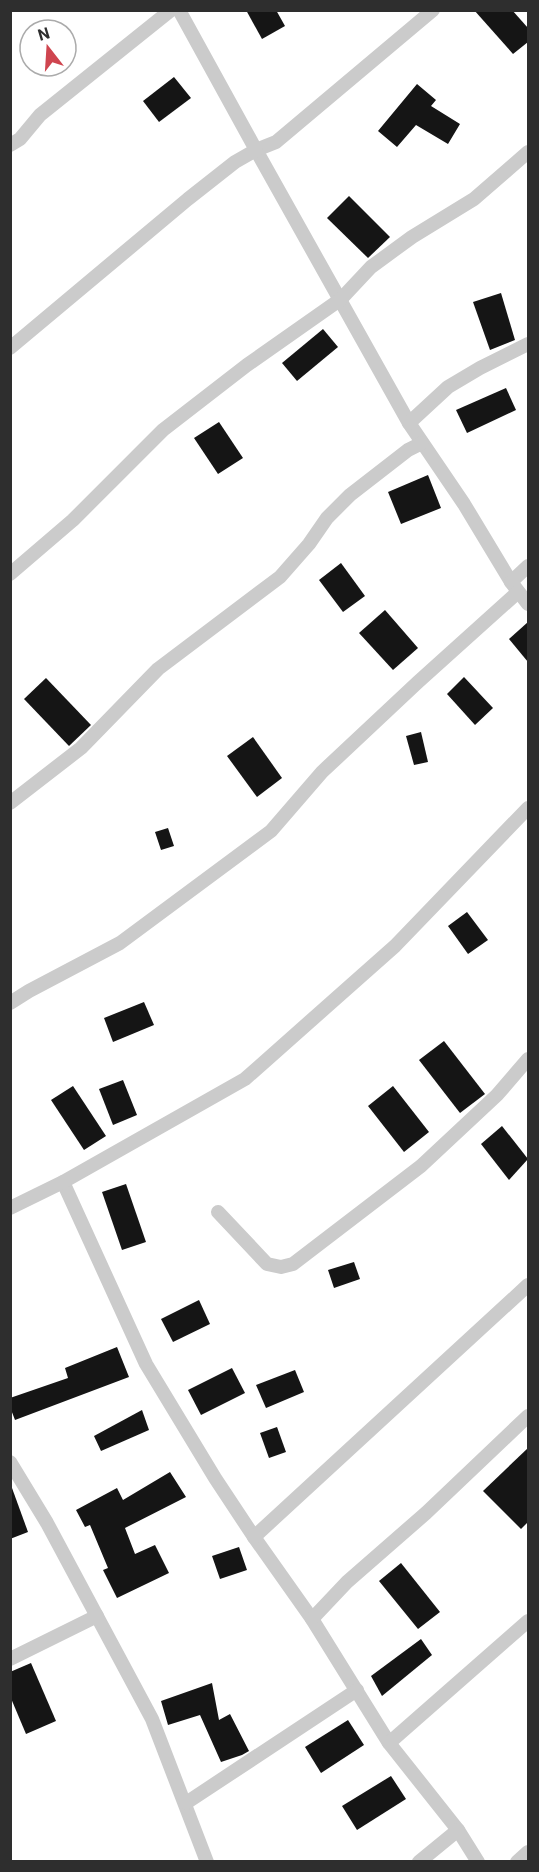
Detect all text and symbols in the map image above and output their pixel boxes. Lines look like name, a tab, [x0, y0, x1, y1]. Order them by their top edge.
north arrow	[18, 18, 78, 78]
text: N	[36, 23, 52, 45]

